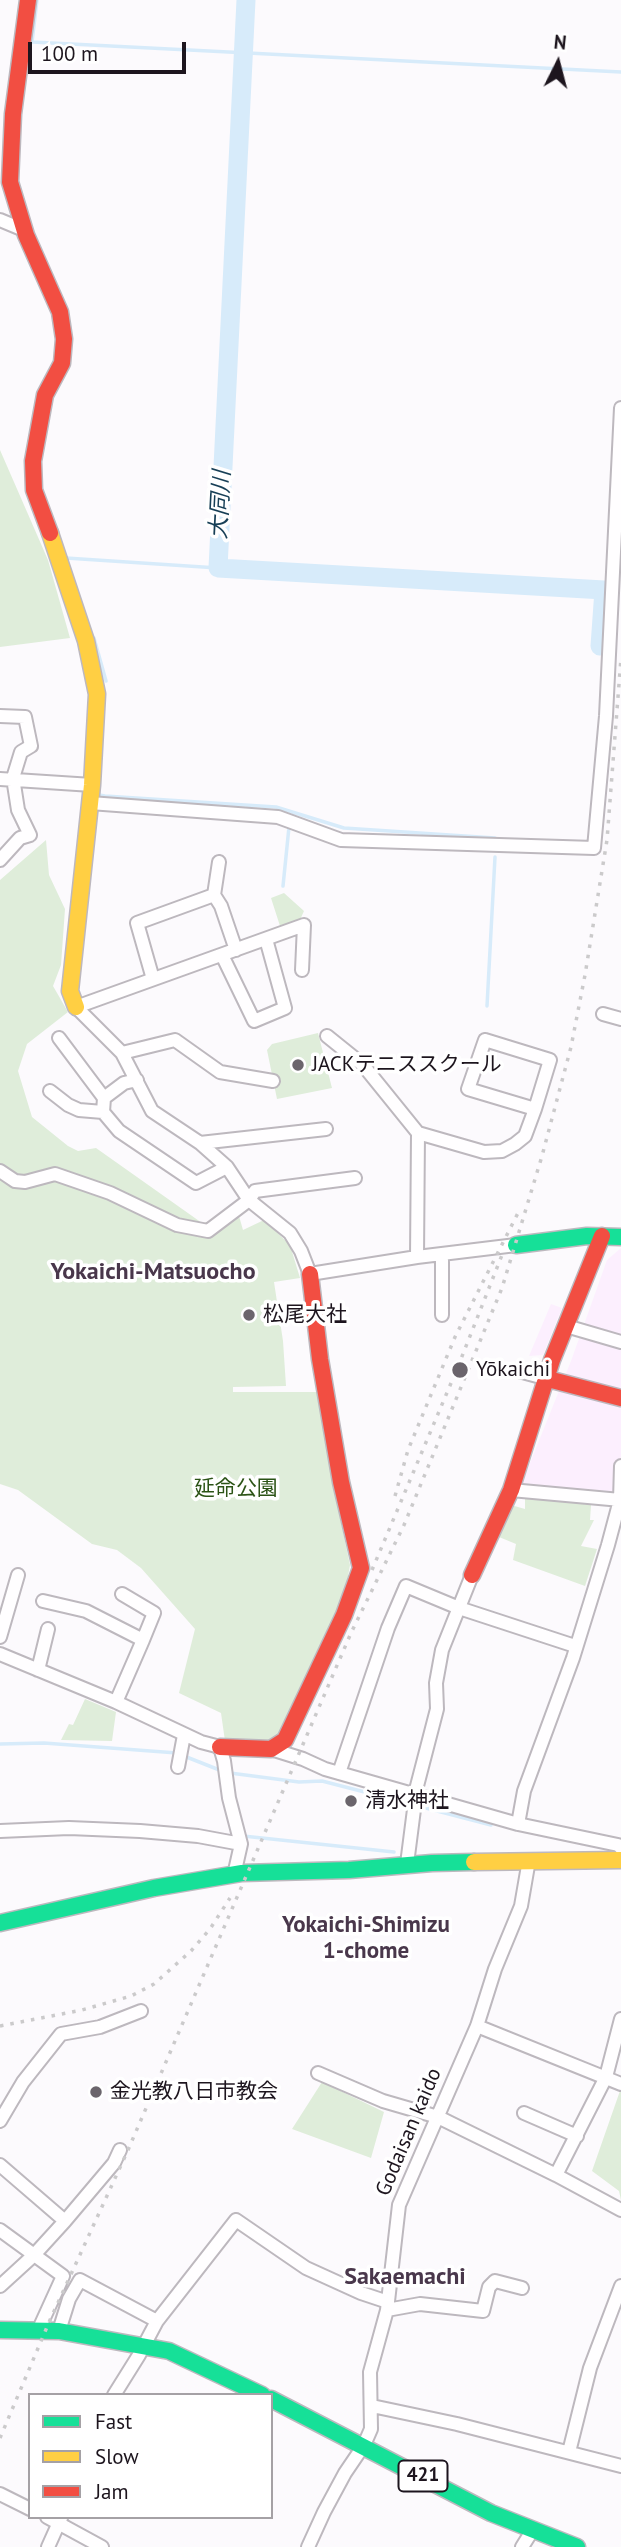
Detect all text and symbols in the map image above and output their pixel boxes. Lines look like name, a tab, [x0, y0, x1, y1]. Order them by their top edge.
scale bar	[32, 28, 189, 72]
north arrow	[523, 28, 593, 98]
text: N	[553, 30, 568, 55]
text: 100 m	[41, 40, 98, 67]
water label: 大同川	[205, 470, 237, 540]
place label: JACKテニススクール	[312, 1052, 502, 1078]
marker: JACKテニススクール	[290, 1057, 306, 1073]
district label: Yokaichi-Matsuocho	[50, 1258, 256, 1286]
place label: 松尾大社	[263, 1302, 347, 1328]
marker: 松尾大社	[241, 1307, 257, 1323]
place label: Yōkaichi	[476, 1357, 550, 1383]
marker: Yōkaichi	[450, 1360, 470, 1380]
park label: 延命公園	[194, 1476, 278, 1502]
place label: 清水神社	[365, 1788, 449, 1814]
marker: 清水神社	[343, 1793, 359, 1809]
district label: Yokaichi-Shimizu 1-chome	[282, 1911, 450, 1965]
street label: Godaisan kaido	[371, 2064, 447, 2200]
place label: 金光教八日市教会	[110, 2079, 278, 2105]
marker: 金光教八日市教会	[88, 2084, 104, 2100]
district label: Sakaemachi	[344, 2263, 466, 2291]
legend	[28, 2393, 273, 2519]
text: Fast	[95, 2408, 132, 2435]
text: Slow	[95, 2443, 139, 2470]
road number: 421	[398, 2460, 448, 2492]
text: Jam	[95, 2478, 129, 2505]

